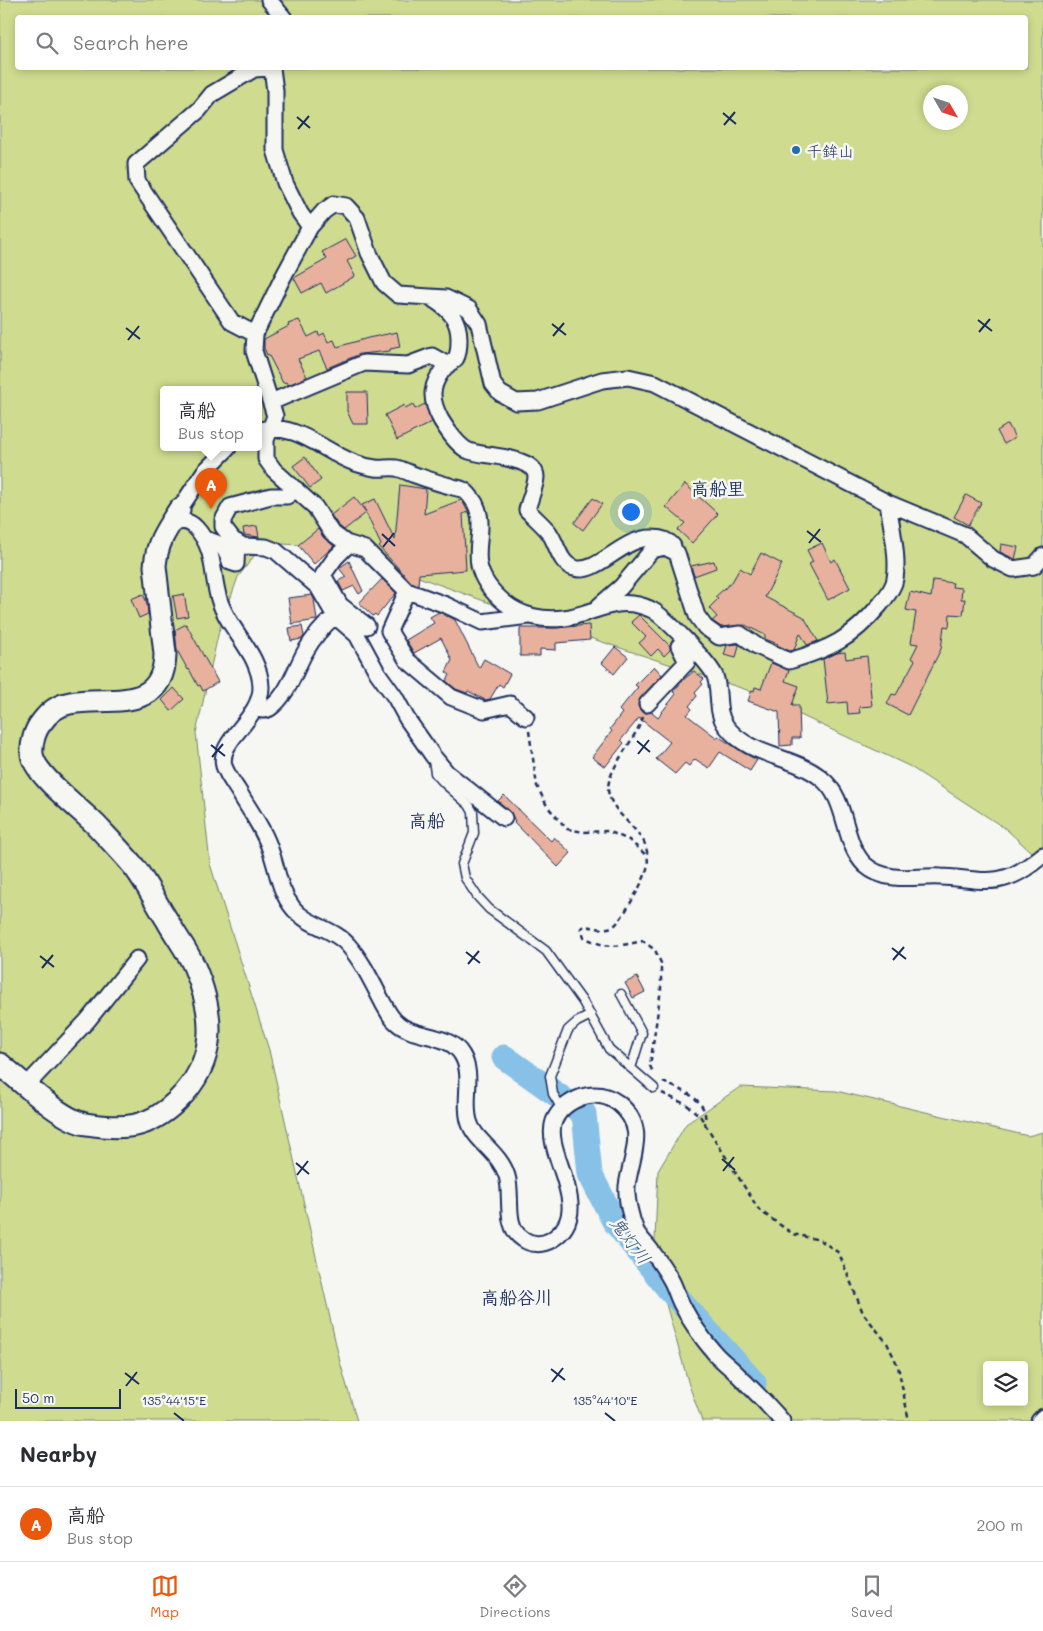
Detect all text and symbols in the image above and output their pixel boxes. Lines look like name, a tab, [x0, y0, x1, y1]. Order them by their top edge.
search box	[15, 15, 1028, 70]
icon: search	[33, 29, 61, 57]
text: Search here	[73, 30, 189, 55]
north arrow	[923, 85, 968, 130]
place label: 千鉾山	[806, 140, 854, 161]
marker: 千鉾山	[790, 144, 802, 156]
popup	[160, 386, 262, 451]
text: 高船	[178, 397, 216, 422]
text: Bus stop	[178, 422, 244, 443]
pin: A	[195, 468, 227, 509]
district label: 高船里	[691, 476, 745, 500]
your location	[618, 499, 644, 525]
district label: 高船	[409, 808, 445, 832]
water label: 鬼灯川	[605, 1211, 657, 1269]
district label: 高船谷川	[481, 1285, 553, 1309]
map controls	[983, 1361, 1028, 1406]
button: layers	[983, 1361, 1028, 1406]
scale bar	[15, 1386, 121, 1409]
text: 50 m	[22, 1388, 54, 1407]
text: 135°44'15"E	[142, 1392, 206, 1408]
text: 135°44'10"E	[573, 1392, 637, 1408]
text: Nearby	[20, 1440, 97, 1467]
text: 高船	[67, 1502, 105, 1527]
text: A	[30, 1514, 42, 1535]
text: 200 m	[976, 1514, 1023, 1535]
text: Bus stop	[67, 1527, 133, 1548]
tab: Map	[150, 1572, 179, 1621]
tab: Directions	[479, 1572, 551, 1621]
tab: Saved	[851, 1572, 893, 1621]

